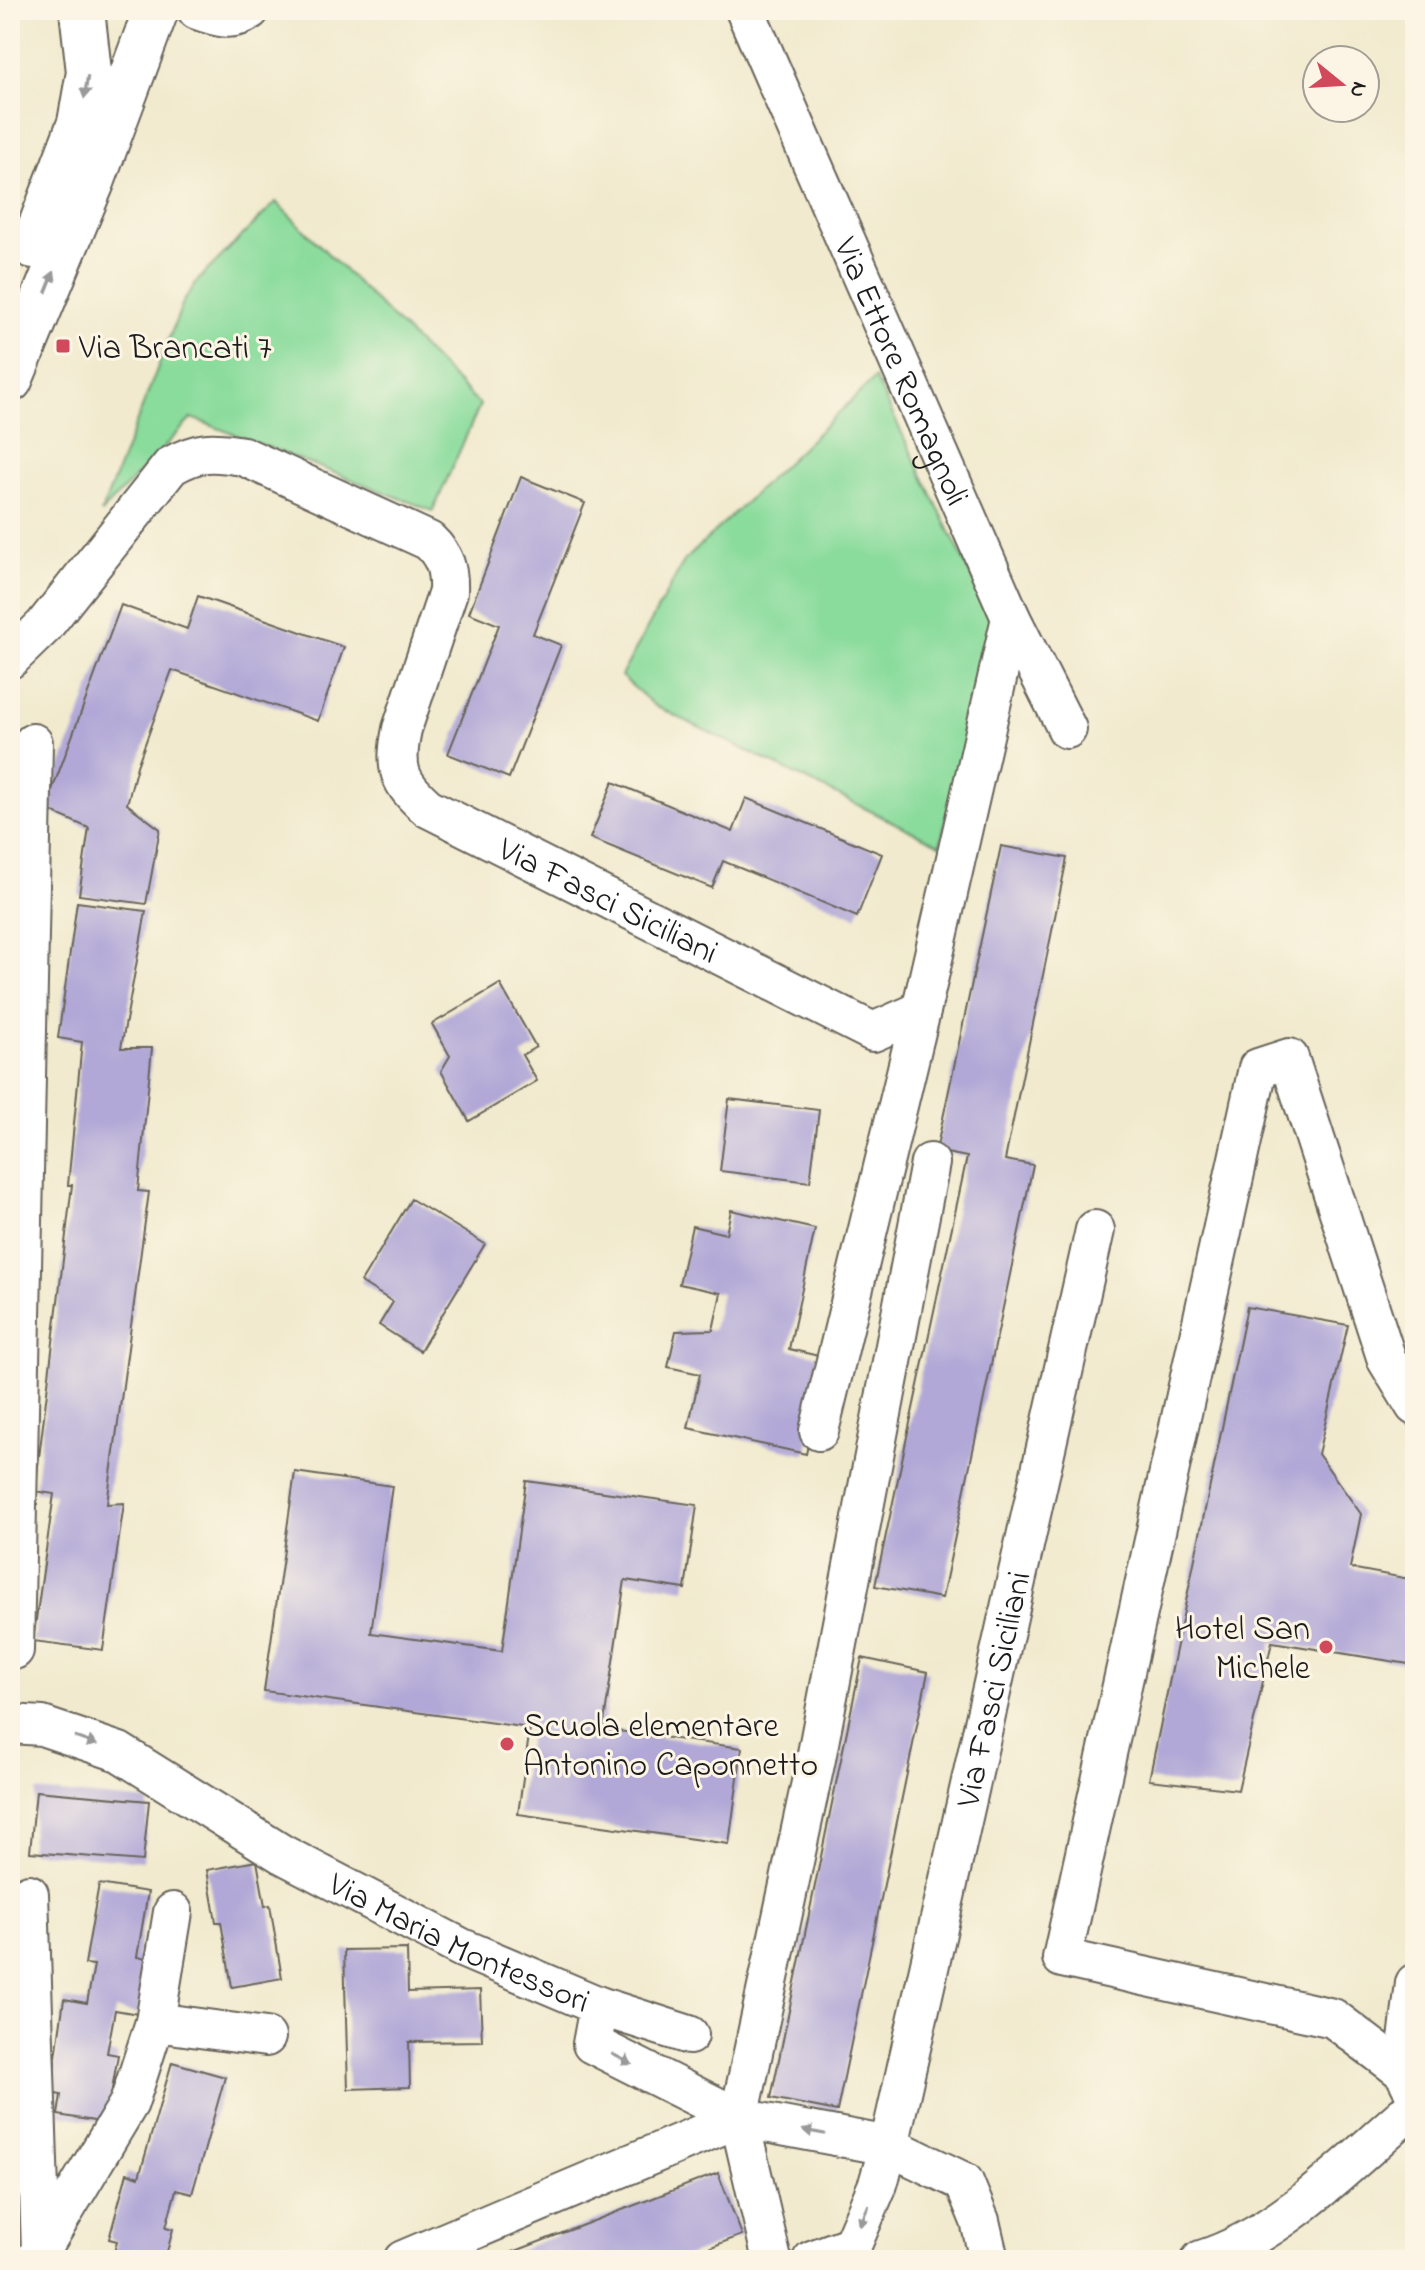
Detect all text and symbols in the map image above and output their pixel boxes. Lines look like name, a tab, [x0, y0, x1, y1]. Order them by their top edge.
north arrow	[1301, 44, 1381, 124]
one-way arrow	[80, 75, 92, 100]
text: N	[1340, 77, 1375, 101]
street label: Via Ettore Romagnoli	[818, 230, 980, 515]
one-way arrow	[44, 270, 57, 294]
place label: Via Brancati 7	[78, 325, 272, 375]
marker: Via Brancati 7	[54, 337, 72, 355]
street label: Via Fasci Siciliani	[488, 826, 726, 979]
street label: Via Fasci Siciliani	[945, 1567, 1046, 1813]
place label: Hotel San Michele	[1175, 1606, 1311, 1695]
marker: Hotel San Michele	[1317, 1638, 1335, 1656]
place label: Scuola elementare Antonino Caponnetto	[523, 1703, 818, 1792]
one-way arrow	[74, 1735, 98, 1747]
marker: Scuola elementare Antonino Caponnetto	[498, 1735, 516, 1753]
street label: Via Maria Montessori	[318, 1861, 597, 2028]
one-way arrow	[611, 2053, 634, 2066]
one-way arrow	[801, 2125, 826, 2138]
one-way arrow	[858, 2204, 871, 2228]

